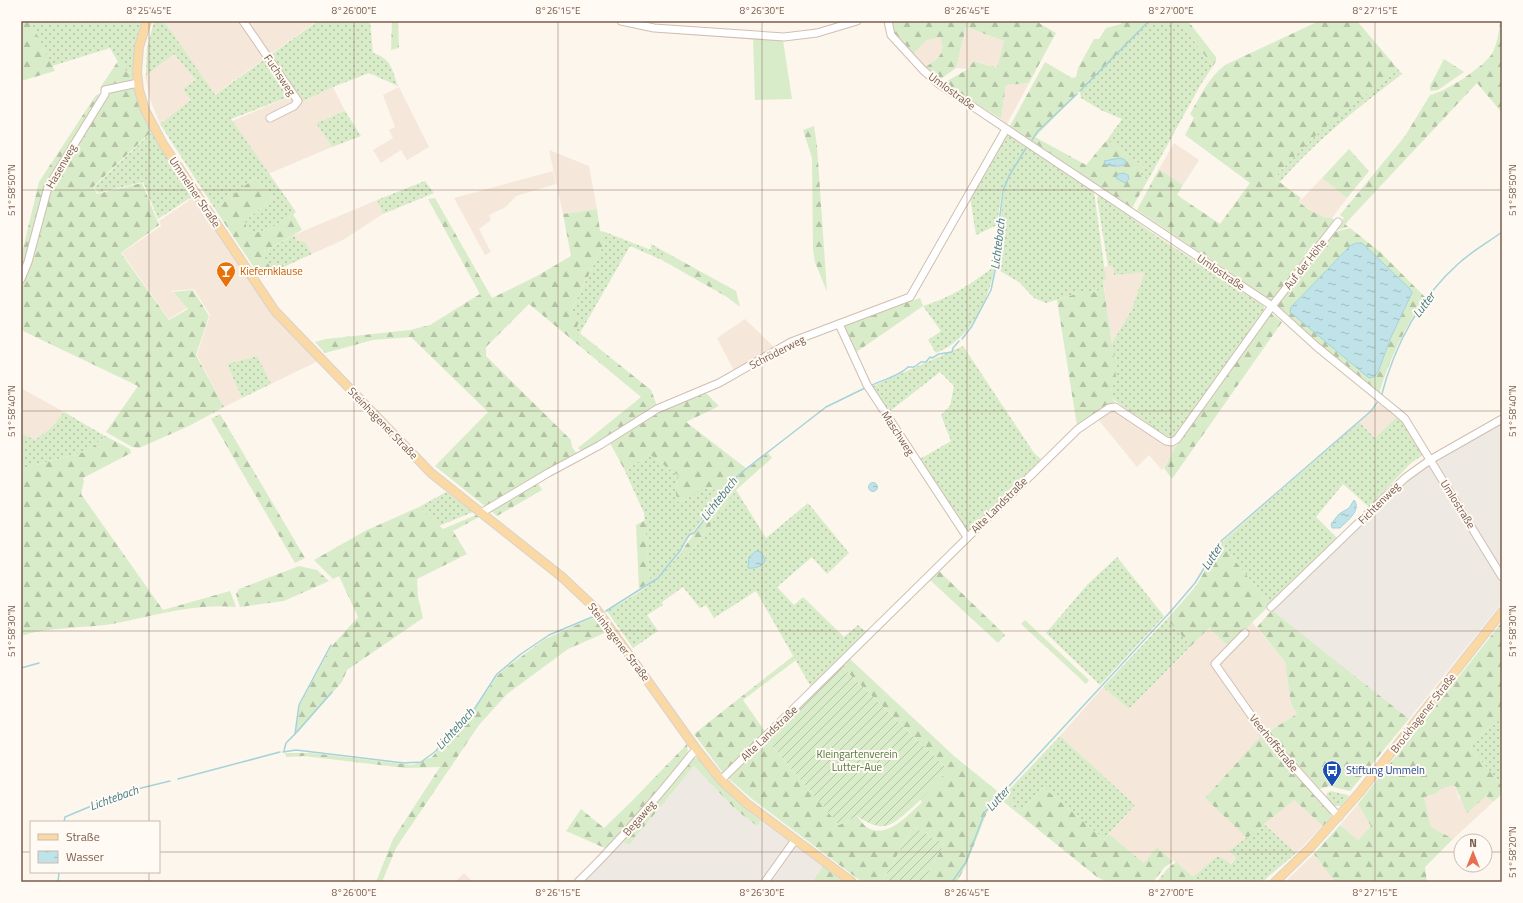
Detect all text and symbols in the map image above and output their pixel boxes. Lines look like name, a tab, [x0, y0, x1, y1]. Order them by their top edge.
text: 8°25'45"E	[127, 3, 172, 18]
text: 8°26'00"E	[332, 3, 377, 18]
text: 8°26'15"E	[536, 3, 581, 18]
text: 8°26'30"E	[740, 3, 785, 18]
text: 8°26'45"E	[945, 3, 990, 18]
text: 8°27'00"E	[1149, 3, 1194, 18]
text: 8°27'15"E	[1353, 3, 1398, 18]
street label: Fuchsweg	[260, 51, 300, 99]
street label: Umlostraße	[925, 68, 979, 114]
street label: Hasenweg	[42, 140, 80, 191]
street label: Ummelner Straße	[165, 153, 225, 231]
text: 51°58'50"N	[4, 164, 19, 216]
text: 51°58'50"N	[1505, 164, 1520, 216]
water label: Lichtebach	[985, 217, 1010, 270]
street label: Auf der Höhe	[1280, 235, 1330, 293]
street label: Umlostraße	[1194, 250, 1249, 294]
bar icon: Kiefernklause	[215, 260, 237, 288]
place label: Kiefernklause	[240, 263, 303, 279]
water label: Lutter	[1408, 286, 1441, 322]
street label: Schröderweg	[746, 331, 808, 373]
street label: Steinhagener Straße	[344, 383, 422, 463]
text: 51°58'40"N	[4, 385, 19, 437]
text: 51°58'40"N	[1505, 385, 1520, 437]
street label: Maschweg	[878, 408, 919, 459]
water label: Lichtebach	[696, 472, 742, 525]
street label: Alte Landstraße	[967, 473, 1031, 537]
street label: Umlostraße	[1437, 477, 1480, 532]
street label: Fichtenweg	[1354, 478, 1404, 528]
water label: Lutter	[1196, 538, 1228, 574]
street label: Steinhagener Straße	[584, 599, 654, 685]
text: 51°58'30"N	[4, 605, 19, 657]
text: 51°58'30"N	[1505, 605, 1520, 657]
street label: Brockhagener Straße	[1387, 669, 1460, 756]
street label: Alte Landstraße	[737, 701, 801, 764]
water label: Lichtebach	[431, 703, 479, 754]
street label: Veerhoffstraße	[1246, 711, 1303, 776]
park label: Kleingartenverein Lutter-Aue	[816, 746, 898, 775]
bus stop icon: Stiftung Ummeln	[1321, 759, 1343, 787]
place label: Stiftung Ummeln	[1346, 762, 1425, 778]
water label: Lichtebach	[87, 780, 142, 815]
water label: Lutter	[981, 780, 1016, 815]
street label: Begaweg	[619, 796, 659, 839]
legend	[30, 821, 160, 873]
text: 51°58'20"N	[1505, 826, 1520, 878]
text: Straße	[66, 827, 100, 846]
north arrow	[1453, 833, 1493, 873]
text: N	[1469, 835, 1477, 851]
text: Wasser	[66, 847, 104, 866]
text: 8°26'00"E	[332, 885, 377, 900]
text: 8°26'15"E	[536, 885, 581, 900]
text: 8°26'30"E	[740, 885, 785, 900]
text: 8°26'45"E	[945, 885, 990, 900]
text: 8°27'00"E	[1149, 885, 1194, 900]
text: 8°27'15"E	[1353, 885, 1398, 900]

